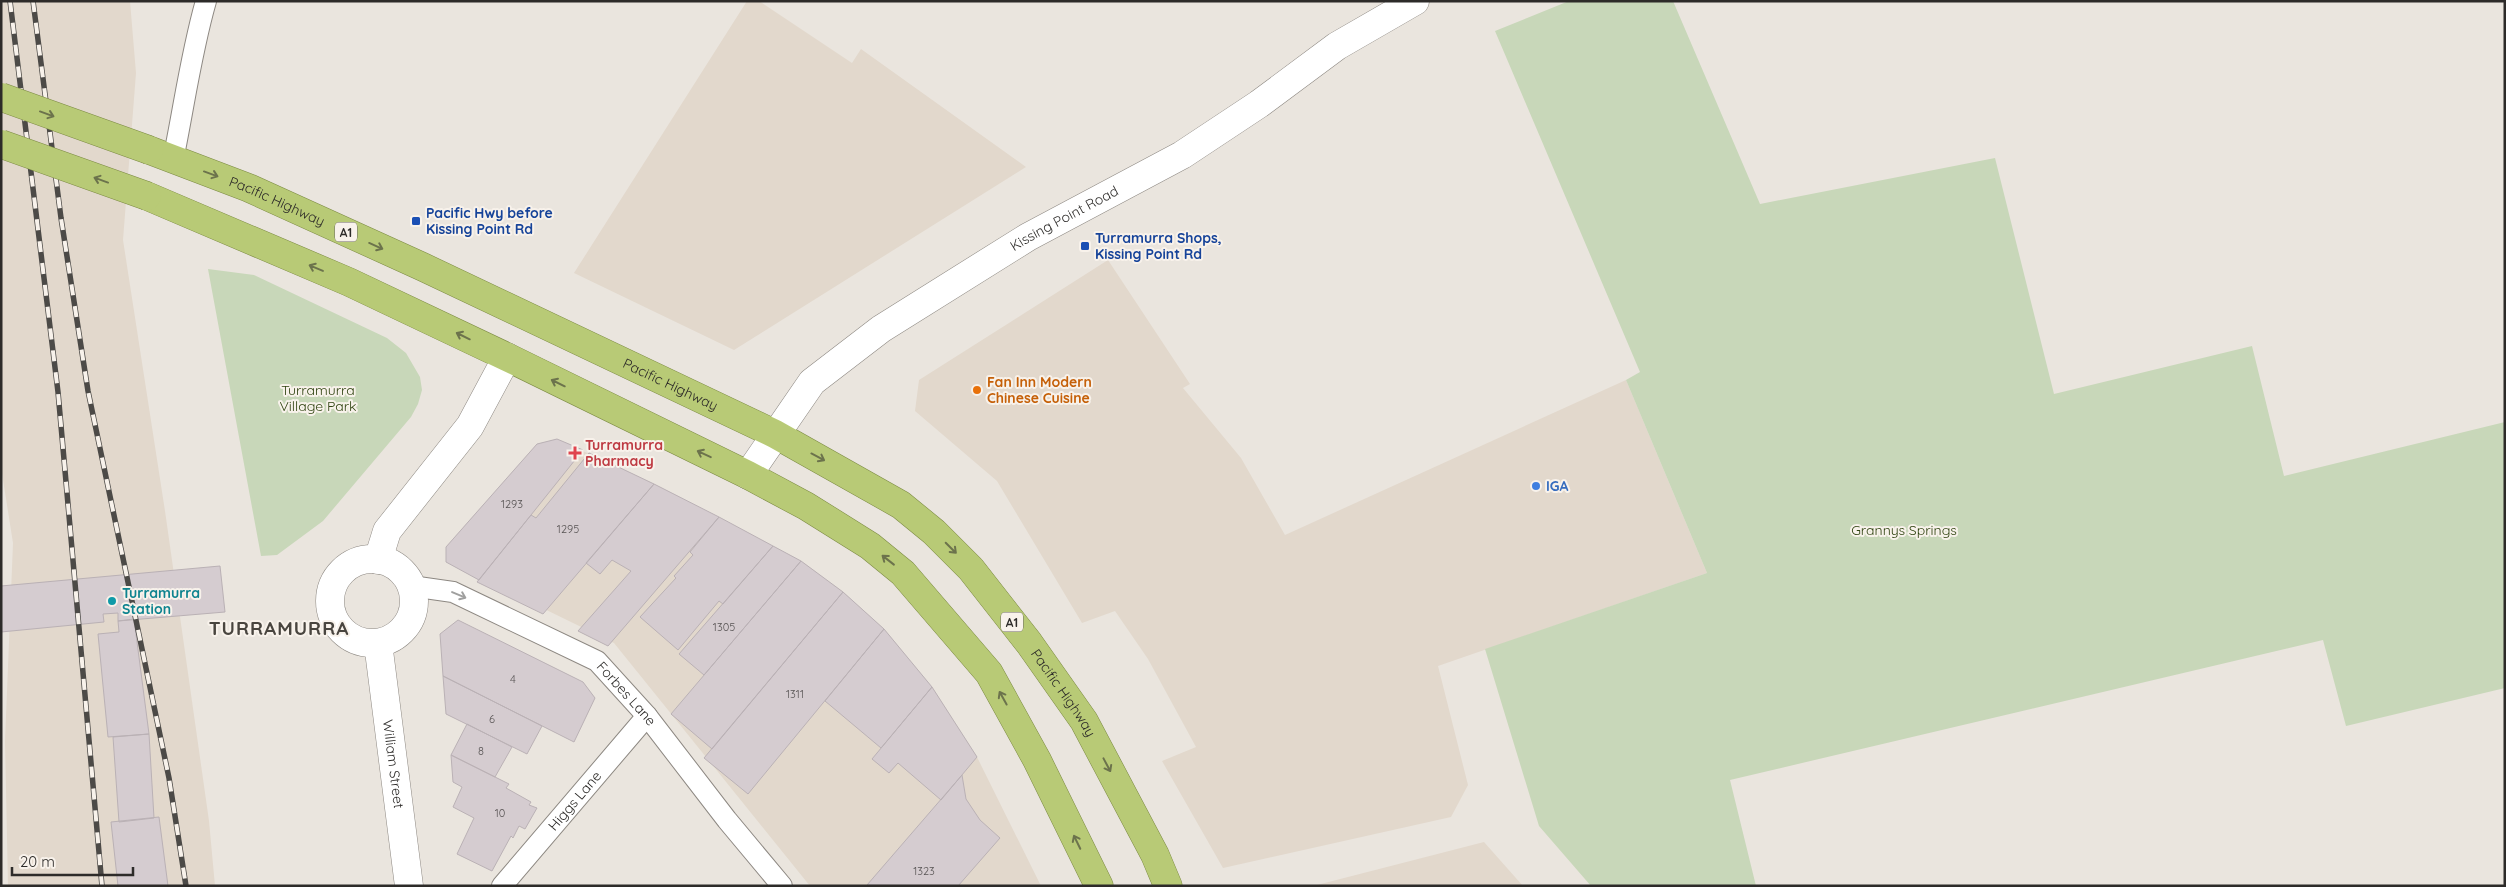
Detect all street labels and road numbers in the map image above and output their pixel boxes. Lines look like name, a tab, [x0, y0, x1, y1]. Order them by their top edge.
street label: Pacific Highway	[227, 172, 328, 230]
street label: Kissing Point Road	[1007, 182, 1121, 255]
road number: A1	[335, 222, 357, 242]
street label: Pacific Highway	[620, 354, 721, 415]
road number: A1	[1001, 612, 1023, 632]
street label: Pacific Highway	[1027, 645, 1100, 740]
street label: Forbes Lane	[593, 658, 660, 729]
street label: William Street	[379, 719, 408, 810]
street label: Higgs Lane	[544, 767, 605, 834]

